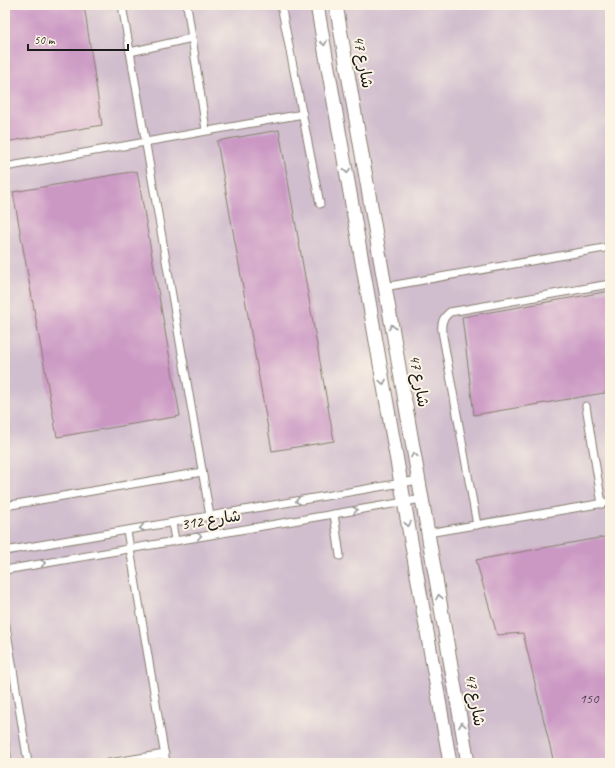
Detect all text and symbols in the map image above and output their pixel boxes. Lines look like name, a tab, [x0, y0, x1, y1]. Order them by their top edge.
scale bar	[28, 26, 128, 52]
text: 50 m	[34, 32, 56, 48]
street label: شارع 47	[348, 34, 377, 90]
one-way arrow	[319, 40, 328, 47]
one-way arrow	[342, 168, 350, 175]
one-way arrow	[388, 324, 396, 330]
street label: شارع 47	[404, 353, 433, 409]
one-way arrow	[379, 379, 387, 385]
one-way arrow	[411, 452, 419, 458]
one-way arrow	[295, 496, 301, 505]
street label: شارع 312	[180, 505, 242, 536]
one-way arrow	[352, 507, 358, 515]
one-way arrow	[403, 521, 412, 527]
one-way arrow	[139, 524, 145, 532]
one-way arrow	[196, 532, 202, 541]
one-way arrow	[40, 559, 47, 568]
one-way arrow	[436, 593, 444, 600]
street label: شارع 47	[460, 672, 489, 728]
house number: 150	[580, 690, 600, 707]
one-way arrow	[458, 721, 467, 728]

